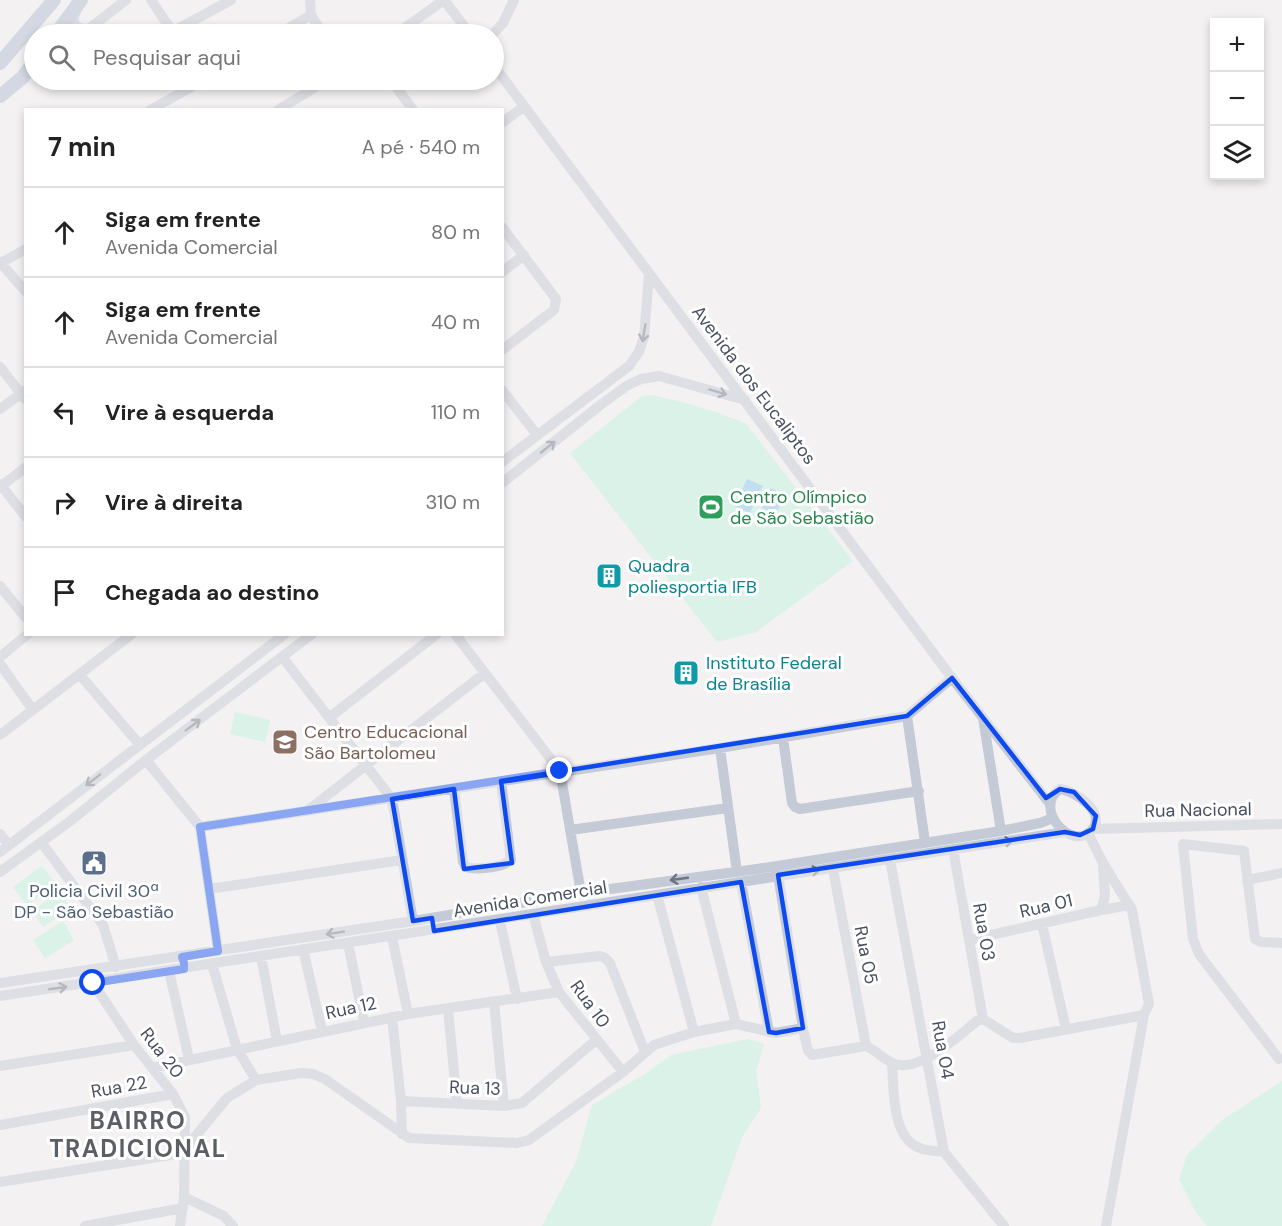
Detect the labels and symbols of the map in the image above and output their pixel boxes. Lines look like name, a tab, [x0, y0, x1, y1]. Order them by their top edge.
street label: Avenida dos Eucaliptos	[686, 301, 822, 469]
one-way arrow	[638, 323, 649, 343]
one-way arrow	[708, 387, 727, 398]
one-way arrow	[540, 441, 556, 454]
place label: Centro Olímpico de São Sebastião	[730, 485, 874, 530]
sports icon: Centro Olímpico de São Sebastião	[696, 492, 726, 522]
place label: Quadra poliesportia IFB	[628, 554, 757, 599]
building icon: Quadra poliesportia IFB	[594, 561, 624, 591]
place label: Instituto Federal de Brasília	[706, 651, 842, 696]
building icon: Instituto Federal de Brasília	[671, 658, 701, 688]
one-way arrow	[184, 719, 200, 732]
place label: Centro Educacional São Bartolomeu	[304, 720, 468, 765]
school or university icon: Centro Educacional São Bartolomeu	[270, 727, 300, 757]
route end	[546, 757, 572, 783]
one-way arrow	[86, 774, 102, 787]
street label: Rua Nacional	[1144, 797, 1252, 823]
one-way arrow	[993, 836, 1013, 847]
public building icon: Policia Civil 30ª DP - São Sebastião	[79, 848, 109, 878]
one-way arrow	[800, 866, 820, 877]
one-way arrow	[669, 874, 689, 885]
street label: Avenida Comercial	[451, 875, 609, 923]
place label: Policia Civil 30ª DP - São Sebastião	[14, 879, 174, 924]
street label: Rua 01	[1017, 888, 1075, 924]
street label: Rua 03	[967, 901, 1001, 963]
street label: Rua 05	[849, 924, 883, 986]
one-way arrow	[325, 928, 345, 939]
route start	[79, 969, 105, 995]
street label: Rua 10	[565, 975, 615, 1033]
one-way arrow	[48, 983, 67, 994]
street label: Rua 12	[323, 991, 379, 1025]
street label: Rua 04	[926, 1019, 960, 1081]
street label: Rua 20	[135, 1023, 189, 1083]
street label: Rua 22	[89, 1070, 149, 1104]
street label: Rua 13	[449, 1075, 501, 1101]
district label: BAIRRO TRADICIONAL	[49, 1105, 227, 1164]

